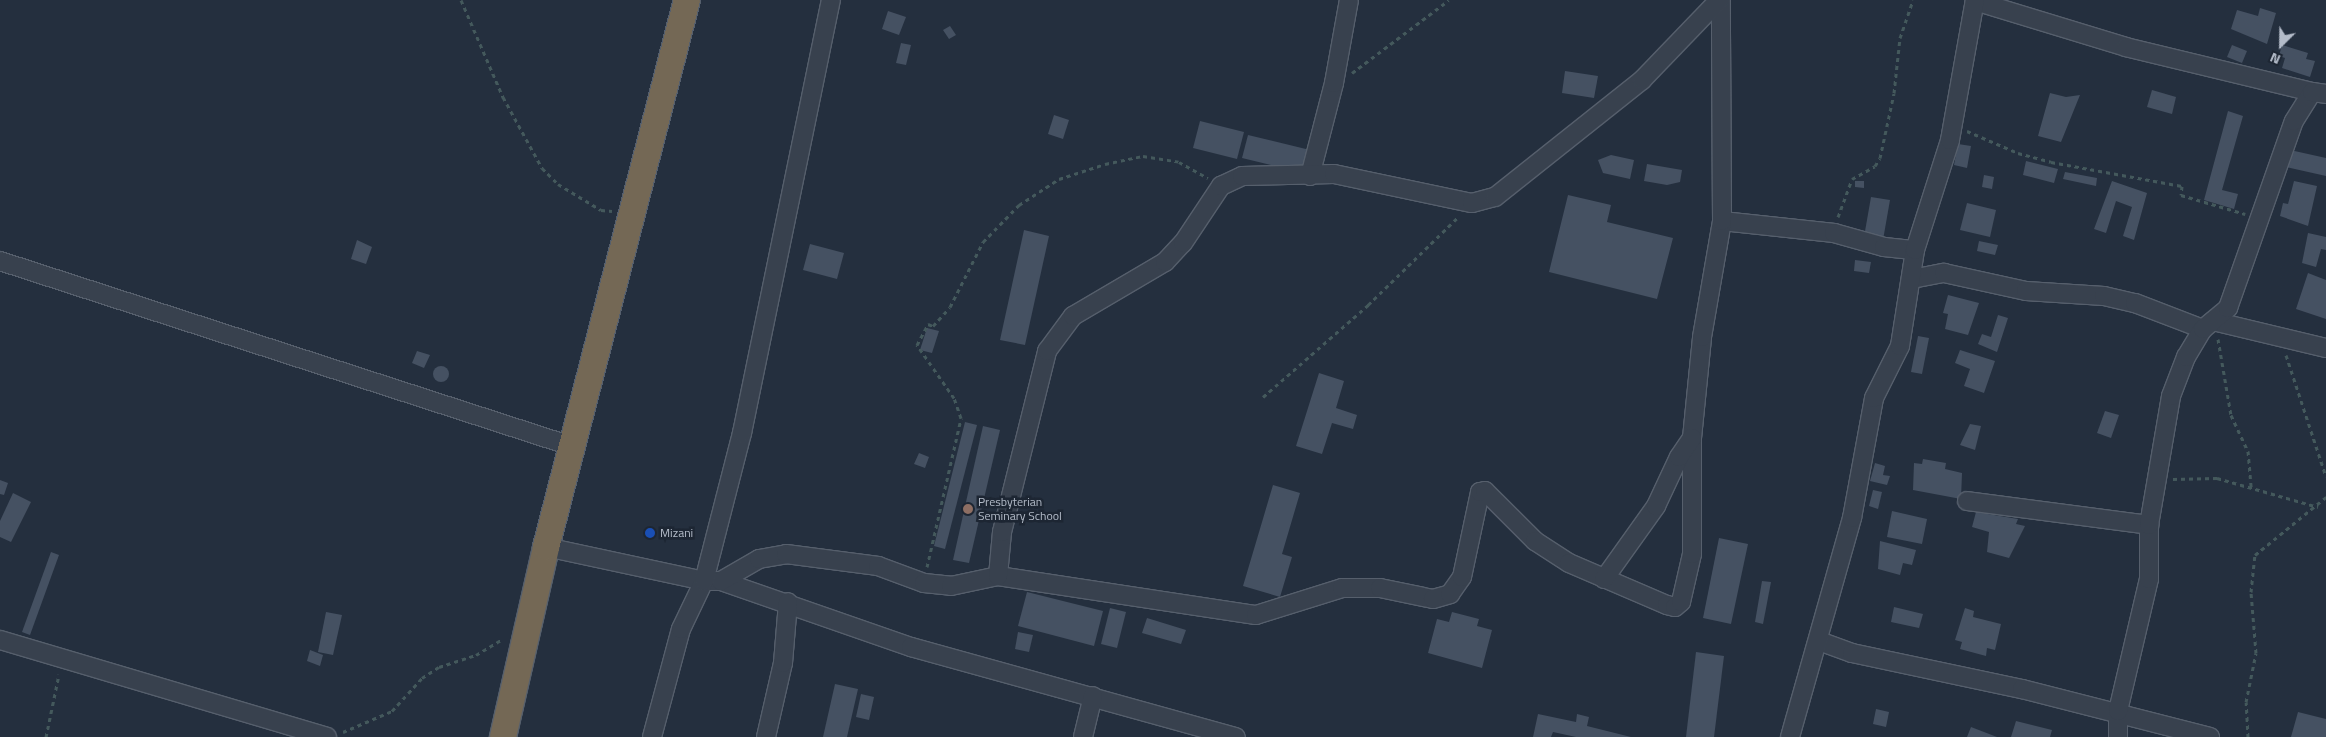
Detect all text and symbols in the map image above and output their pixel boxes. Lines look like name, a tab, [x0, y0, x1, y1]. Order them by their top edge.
north arrow	[2256, 20, 2306, 70]
text: N	[2266, 48, 2284, 71]
place label: Presbyterian Seminary School	[978, 495, 1062, 523]
marker: Presbyterian Seminary School	[962, 503, 974, 515]
place label: Mizani	[660, 526, 693, 540]
marker: Mizani	[644, 527, 656, 539]

